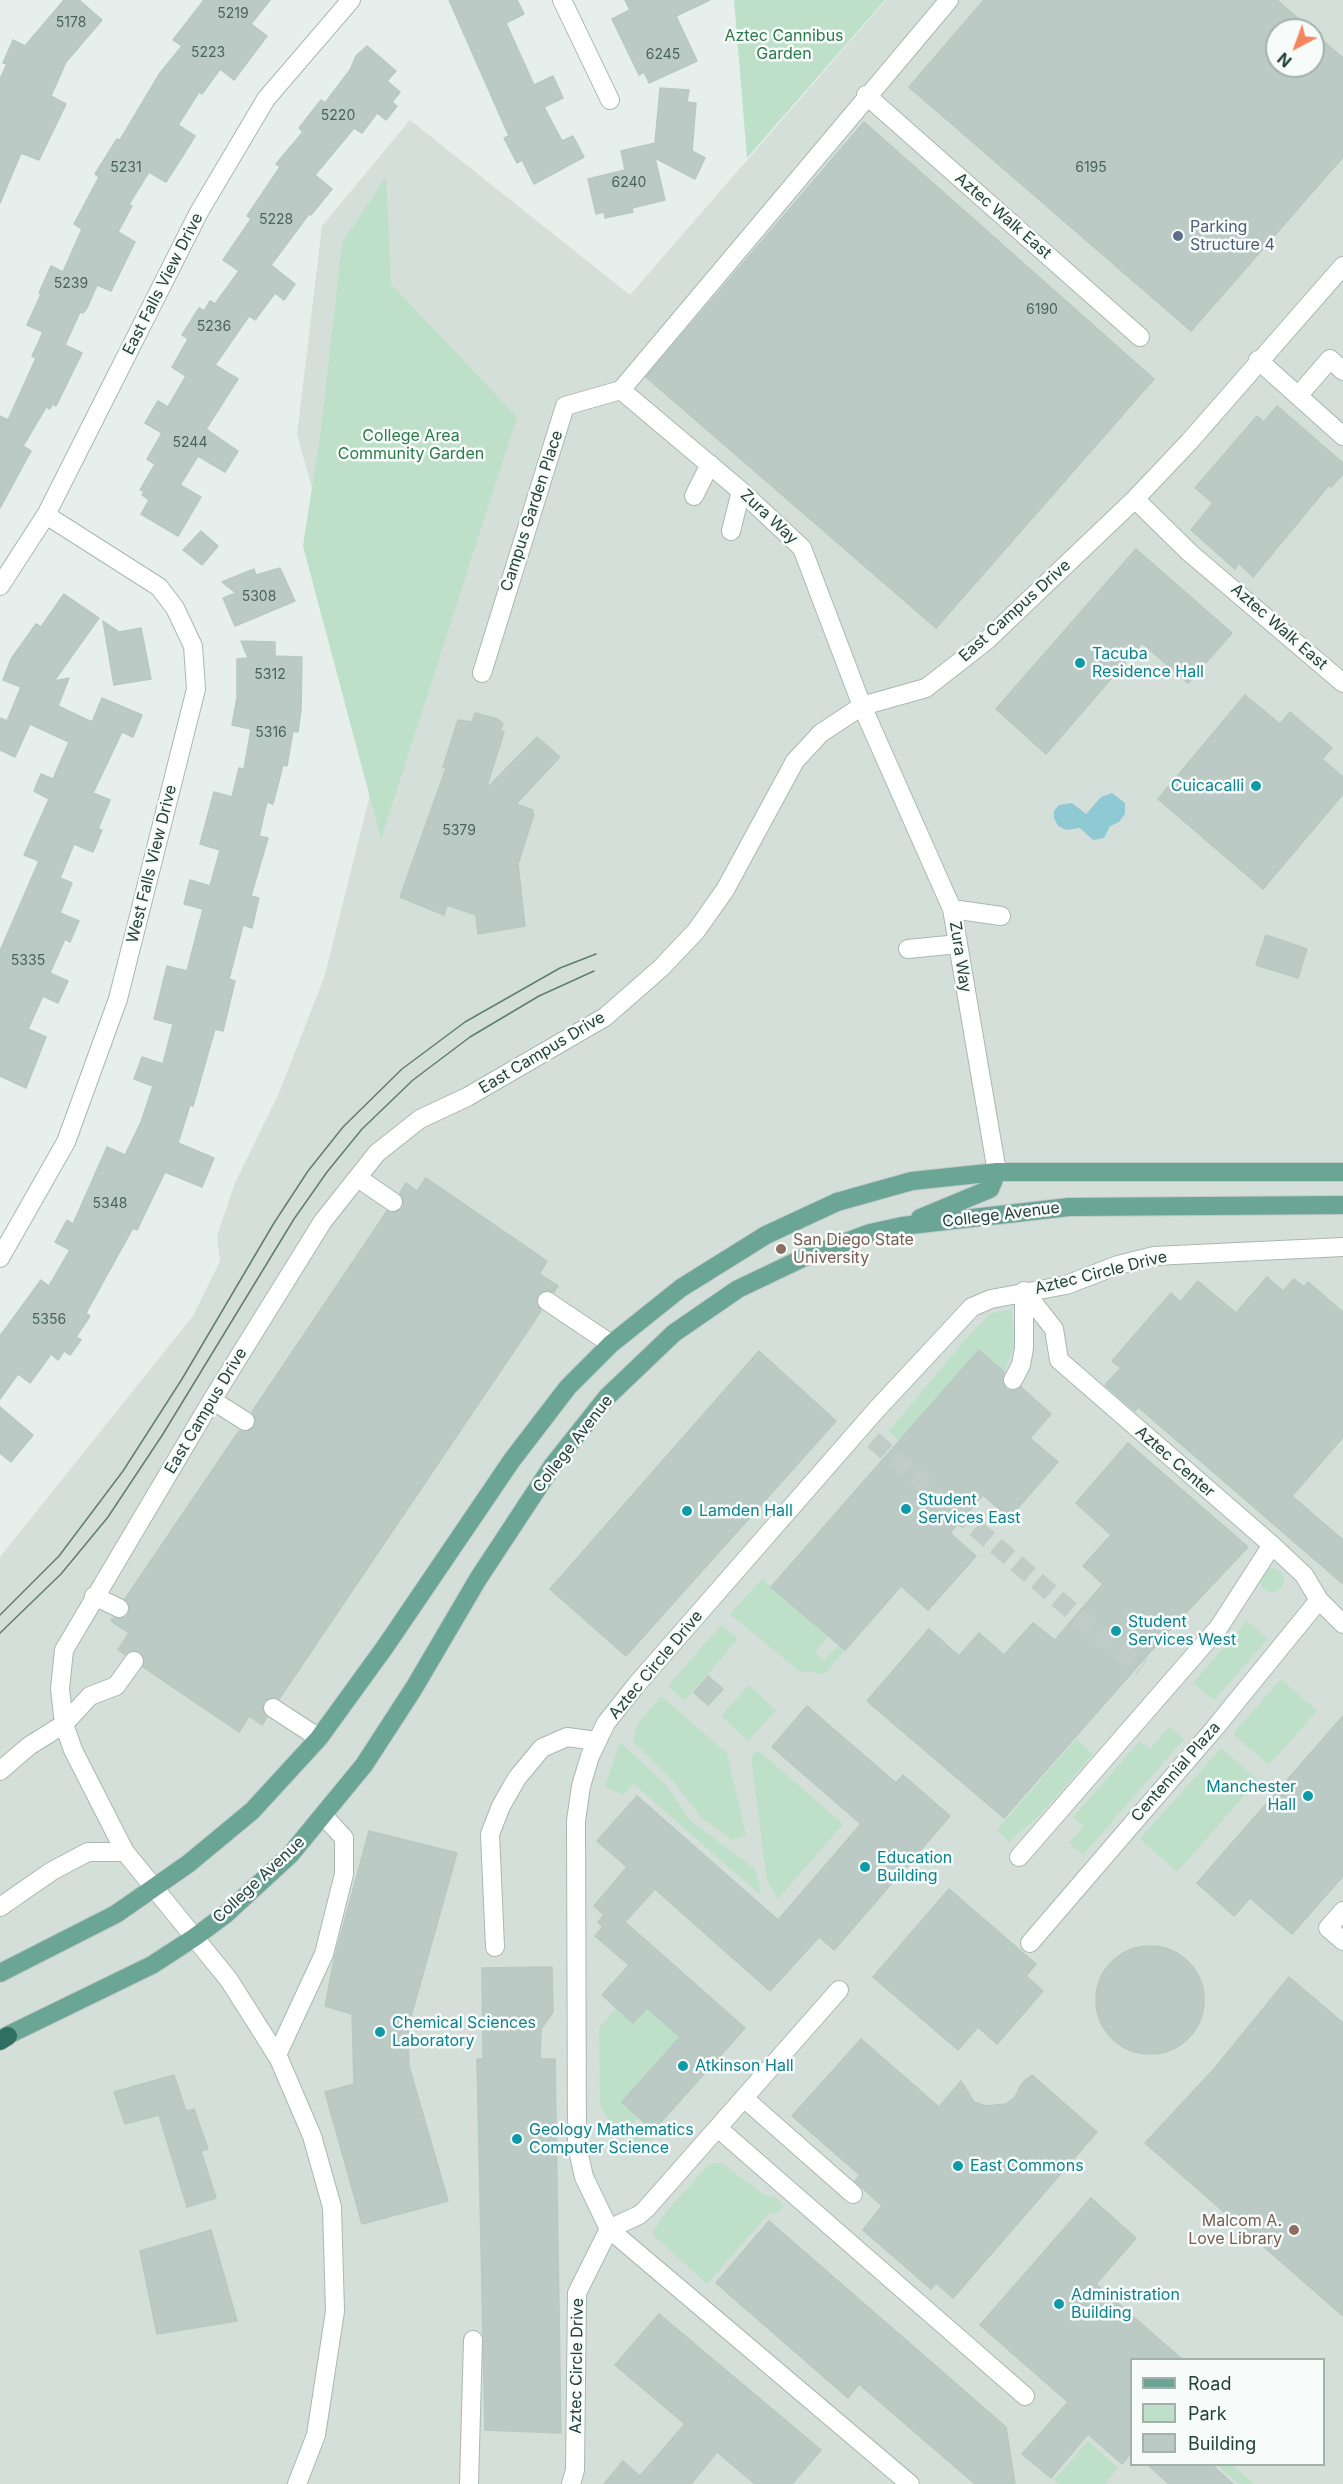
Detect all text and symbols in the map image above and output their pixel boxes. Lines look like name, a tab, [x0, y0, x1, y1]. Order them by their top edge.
house number: 5219	[217, 6, 249, 22]
house number: 5178	[56, 15, 86, 31]
north arrow	[1265, 18, 1325, 78]
park label: Aztec Cannibus Garden	[724, 26, 844, 64]
house number: 5223	[191, 45, 225, 61]
house number: 6245	[646, 47, 680, 63]
text: N	[1273, 49, 1296, 72]
house number: 5220	[321, 108, 355, 124]
house number: 5231	[110, 160, 142, 176]
house number: 6195	[1075, 160, 1107, 176]
street label: Aztec Walk East	[951, 169, 1055, 263]
house number: 6240	[612, 175, 646, 191]
street label: East Falls View Drive	[119, 210, 207, 358]
house number: 5228	[259, 212, 293, 228]
place label: Parking Structure 4	[1190, 217, 1275, 255]
marker: Parking Structure 4	[1171, 229, 1185, 243]
house number: 5239	[54, 276, 88, 292]
house number: 6190	[1026, 302, 1058, 318]
house number: 5236	[197, 319, 231, 335]
park label: College Area Community Garden	[338, 426, 484, 464]
street label: Campus Garden Place	[497, 428, 567, 594]
house number: 5244	[173, 435, 207, 451]
street label: Zura Way	[736, 486, 802, 548]
street label: East Campus Drive	[955, 556, 1075, 666]
street label: Aztec Walk East	[1227, 580, 1331, 674]
house number: 5308	[242, 589, 276, 605]
place label: Tacuba Residence Hall	[1092, 644, 1204, 682]
marker: Tacuba Residence Hall	[1073, 656, 1087, 670]
house number: 5312	[254, 667, 286, 683]
house number: 5316	[255, 725, 287, 741]
place label: Cuicacalli	[1171, 776, 1244, 796]
marker: Cuicacalli	[1249, 779, 1263, 793]
street label: West Falls View Drive	[123, 783, 181, 945]
house number: 5379	[442, 823, 476, 839]
street label: Zura Way	[945, 920, 975, 994]
house number: 5335	[11, 953, 45, 969]
street label: East Campus Drive	[476, 1008, 608, 1098]
house number: 5348	[93, 1196, 127, 1212]
street label: College Avenue	[941, 1198, 1061, 1232]
place label: San Diego State University	[793, 1230, 914, 1268]
marker: San Diego State University	[774, 1242, 788, 1256]
street label: Aztec Circle Drive	[1033, 1247, 1169, 1299]
house number: 5356	[32, 1312, 66, 1328]
street label: East Campus Drive	[161, 1345, 251, 1477]
street label: College Avenue	[529, 1392, 617, 1496]
street label: Aztec Center	[1131, 1422, 1219, 1502]
place label: Student Services East	[918, 1490, 1020, 1528]
place label: Lamden Hall	[699, 1501, 793, 1521]
marker: Student Services East	[899, 1502, 913, 1516]
marker: Lamden Hall	[680, 1504, 694, 1518]
street label: Aztec Circle Drive	[605, 1607, 707, 1723]
place label: Student Services West	[1128, 1612, 1236, 1650]
marker: Student Services West	[1109, 1624, 1123, 1638]
street label: Centennial Plaza	[1127, 1718, 1225, 1826]
place label: Manchester Hall	[1206, 1777, 1296, 1815]
marker: Manchester Hall	[1301, 1789, 1315, 1803]
street label: College Avenue	[209, 1833, 309, 1927]
place label: Education Building	[877, 1848, 952, 1886]
marker: Education Building	[858, 1860, 872, 1874]
place label: Chemical Sciences Laboratory	[392, 2013, 536, 2051]
marker: Chemical Sciences Laboratory	[373, 2025, 387, 2039]
place label: Atkinson Hall	[695, 2056, 794, 2076]
marker: Atkinson Hall	[676, 2059, 690, 2073]
place label: Geology Mathematics Computer Science	[529, 2120, 694, 2158]
marker: Geology Mathematics Computer Science	[510, 2132, 524, 2146]
place label: East Commons	[970, 2156, 1084, 2176]
marker: East Commons	[951, 2159, 965, 2173]
place label: Malcom A. Love Library	[1188, 2211, 1282, 2249]
marker: Malcom A. Love Library	[1287, 2223, 1301, 2237]
place label: Administration Building	[1071, 2285, 1180, 2323]
marker: Administration Building	[1052, 2297, 1066, 2311]
street label: Aztec Circle Drive	[566, 2298, 588, 2434]
legend	[1130, 2358, 1325, 2466]
text: Road	[1188, 2373, 1231, 2394]
text: Park	[1188, 2403, 1227, 2424]
text: Building	[1188, 2433, 1256, 2454]

